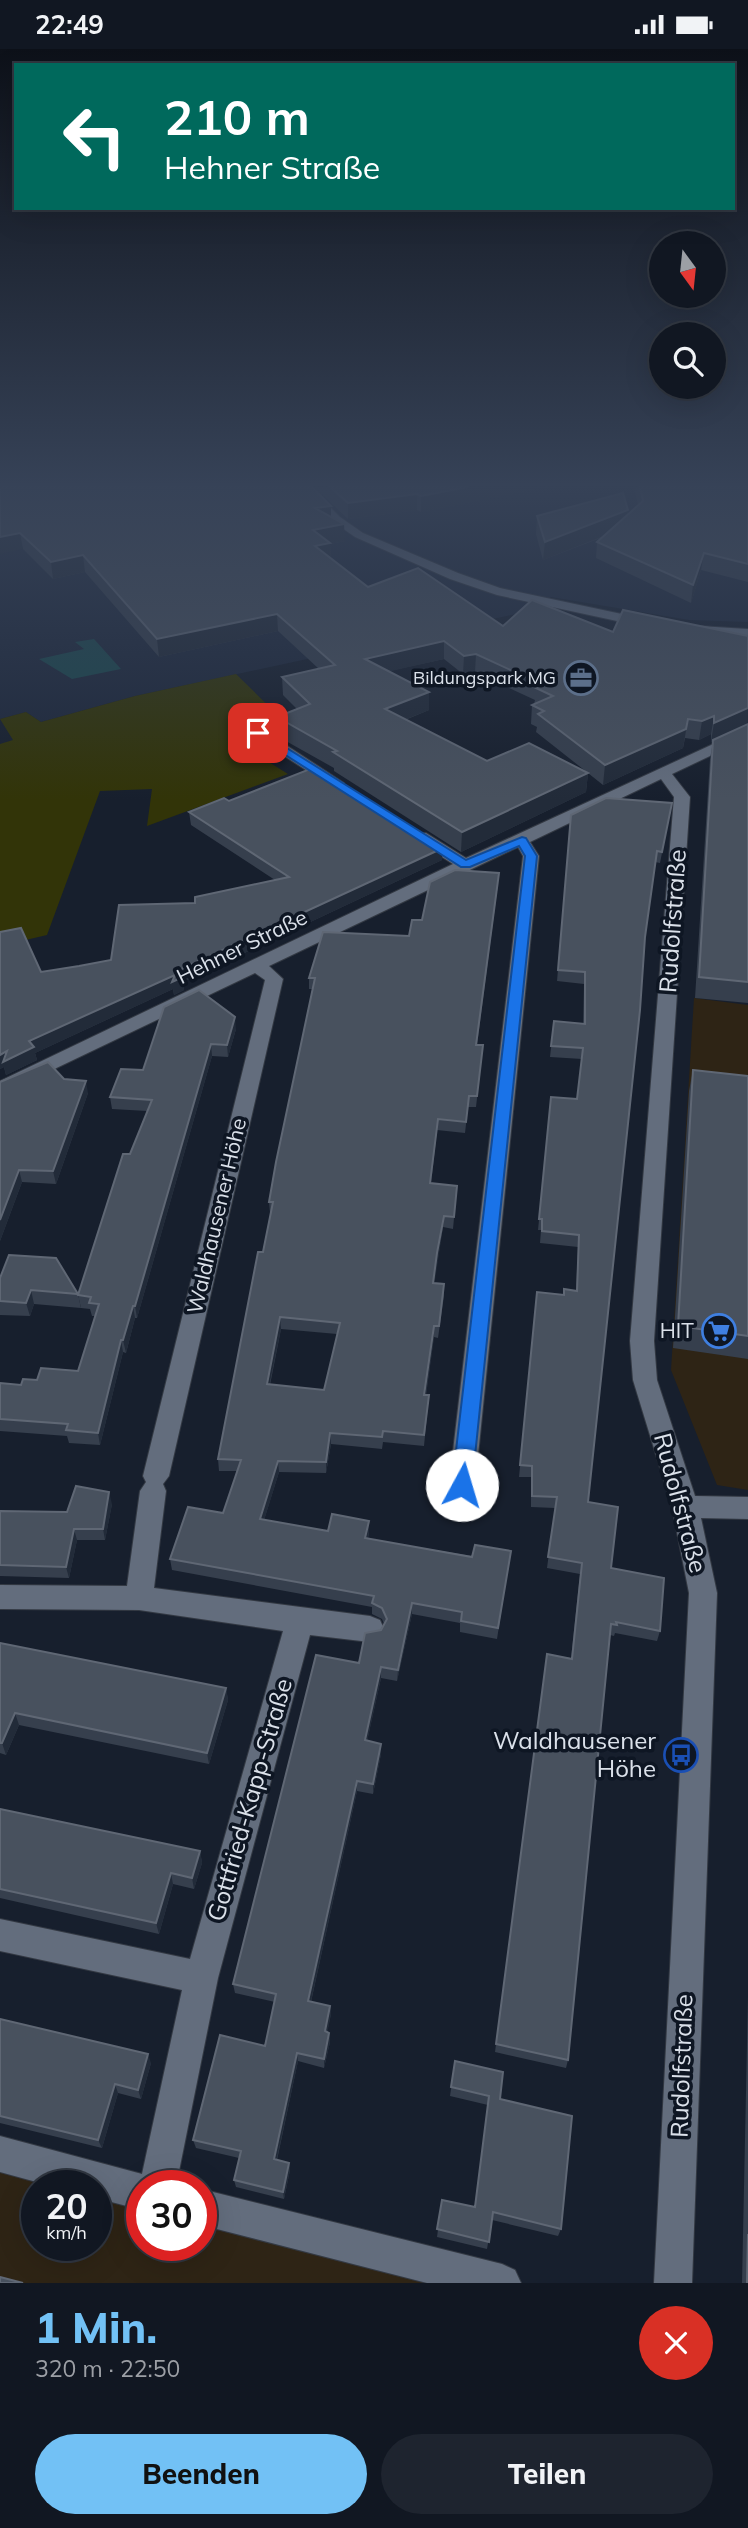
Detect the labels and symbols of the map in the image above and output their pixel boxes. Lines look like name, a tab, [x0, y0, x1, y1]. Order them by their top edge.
north arrow	[649, 231, 726, 308]
office icon: Bildungspark MG	[562, 659, 600, 697]
place label: Bildungspark MG	[413, 666, 556, 689]
pin	[228, 703, 288, 763]
street label: Rudolfstraße	[652, 848, 692, 994]
street label: Hehner Straße	[172, 903, 311, 989]
street label: Waldhausener Höhe	[181, 1115, 251, 1316]
supermarket icon: HIT	[700, 1312, 738, 1350]
place label: HIT	[660, 1317, 694, 1343]
street label: Rudolfstraße	[648, 1429, 714, 1576]
position arrow	[425, 1448, 499, 1522]
street label: Gottfried-Kapp-Straße	[200, 1675, 298, 1925]
place label: Waldhausener Höhe	[493, 1725, 656, 1783]
bus stop icon: Waldhausener Höhe	[662, 1736, 700, 1774]
street label: Rudolfstraße	[664, 1994, 698, 2138]
speed limit sign: 30	[126, 2170, 217, 2261]

